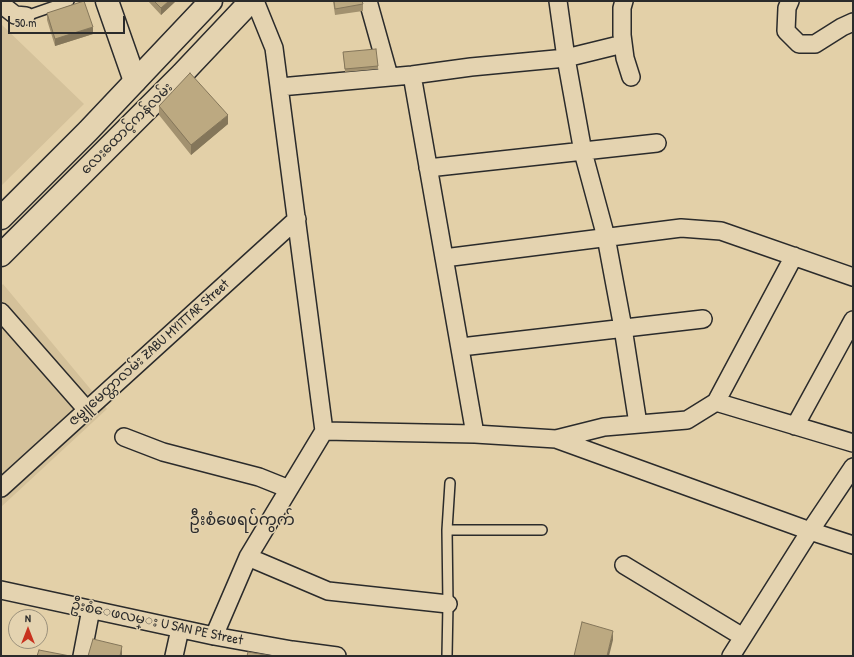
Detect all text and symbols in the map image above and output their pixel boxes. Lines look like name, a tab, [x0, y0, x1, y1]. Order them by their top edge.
scale bar	[10, 8, 127, 34]
text: 50 m	[15, 14, 36, 31]
street label: လေးထောင့်ကန်လမ်း	[78, 80, 176, 178]
street label: ဇမ္ဗူမေတ္တာလမ်း ZABU MYITTAR Street	[65, 276, 233, 430]
district label: ဦးစံဖေရပ်ကွက်	[189, 511, 295, 531]
street label: ဦးစံေဖလမ္း U SAN PE Street	[70, 597, 244, 649]
north arrow	[8, 609, 48, 649]
text: N	[25, 611, 31, 625]

